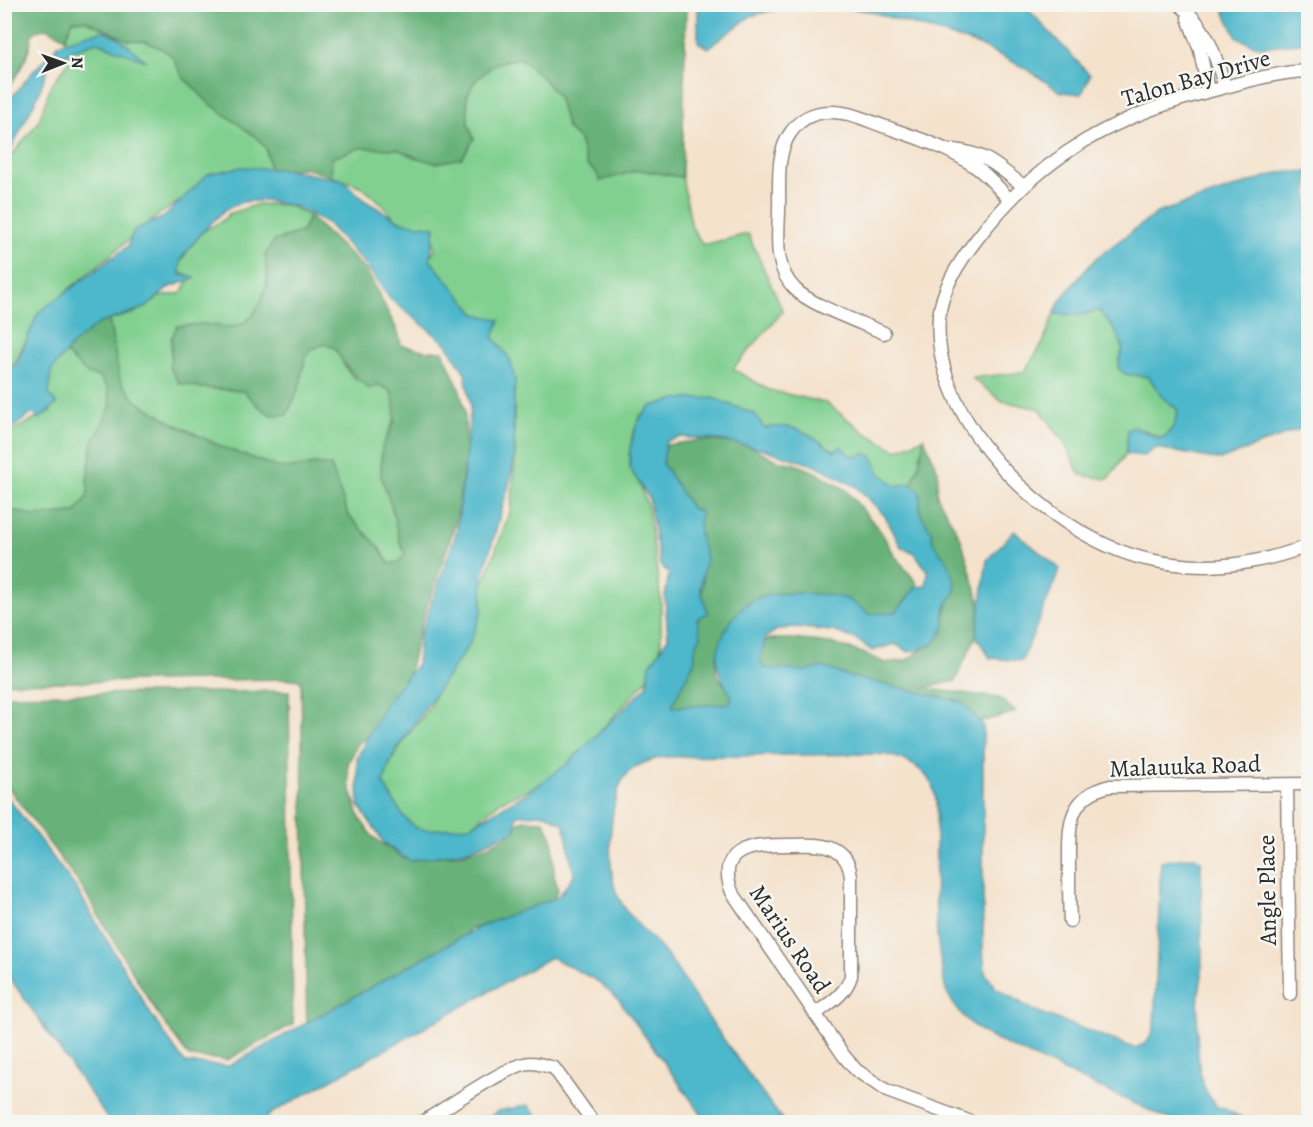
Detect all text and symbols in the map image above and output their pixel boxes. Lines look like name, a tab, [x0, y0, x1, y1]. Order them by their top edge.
north arrow	[33, 33, 93, 93]
street label: Talon Bay Drive	[1118, 42, 1274, 114]
text: N	[66, 57, 88, 69]
street label: Malauuka Road	[1109, 747, 1261, 785]
street label: Angle Place	[1250, 834, 1284, 947]
street label: Marius Road	[742, 878, 838, 1000]

